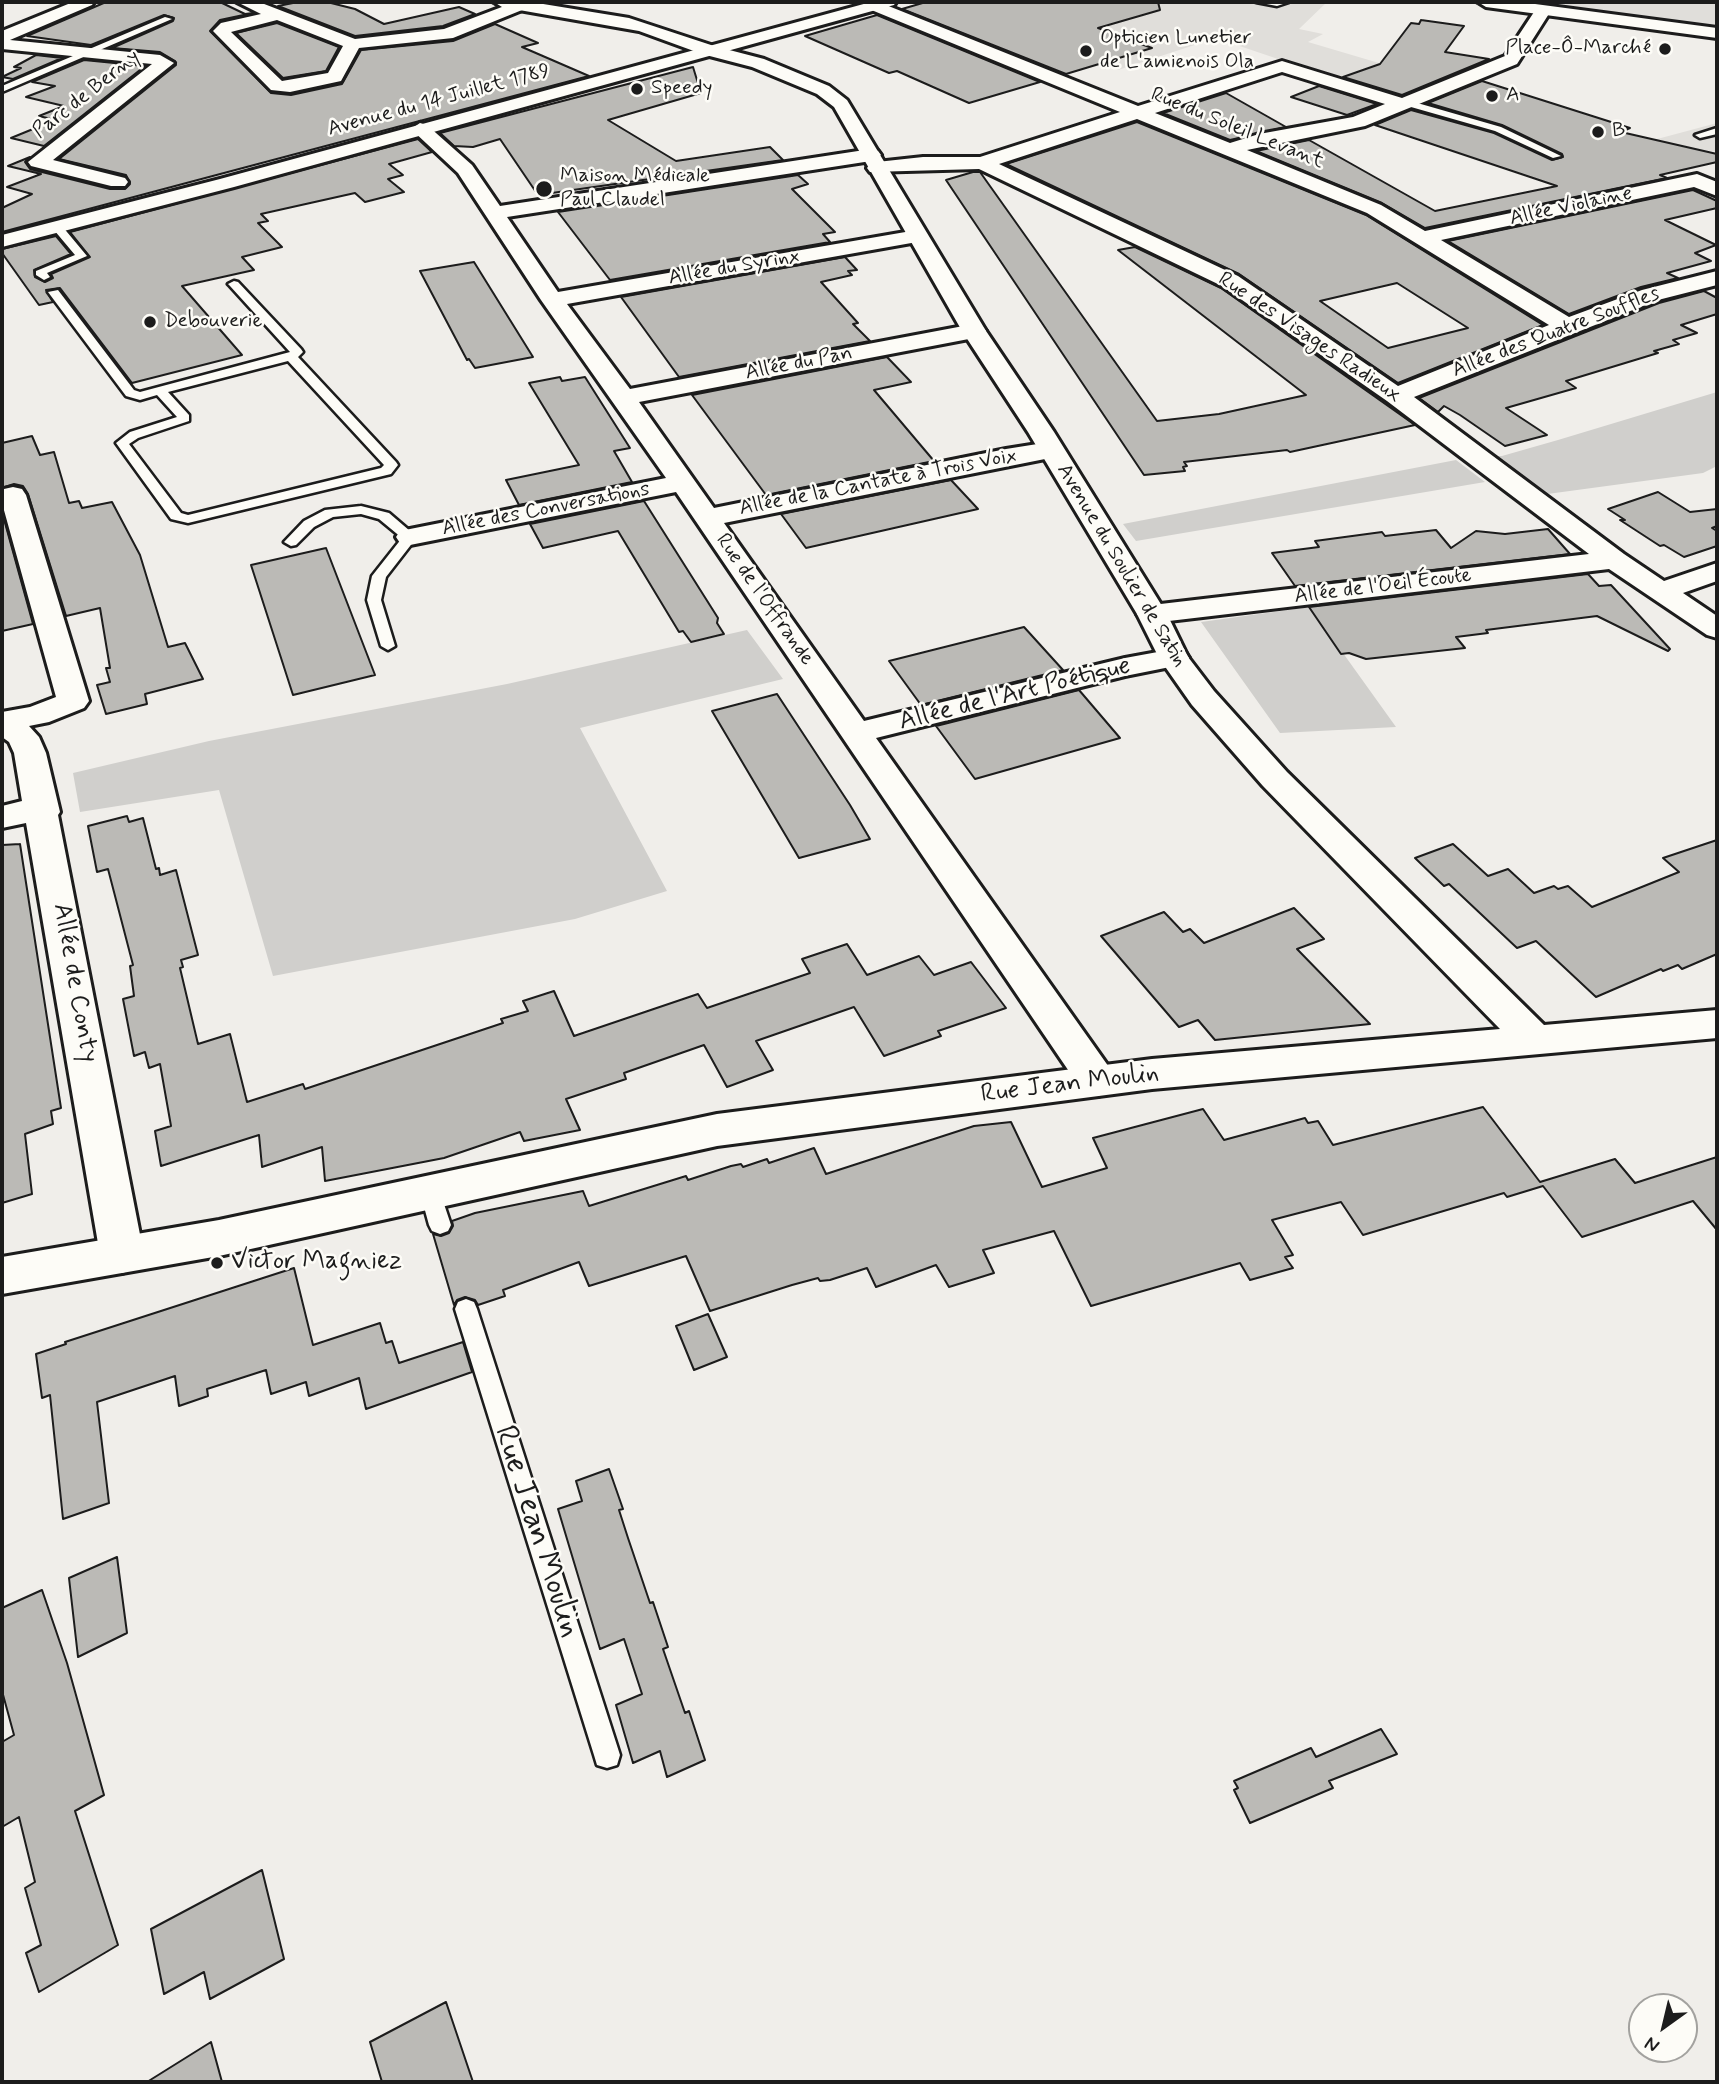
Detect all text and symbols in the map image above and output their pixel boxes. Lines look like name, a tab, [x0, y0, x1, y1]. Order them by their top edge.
place label: Opticien Lunetier de L'amienois Ola	[1100, 26, 1254, 76]
place label: Place-Ô-Marché	[1505, 36, 1651, 62]
marker: Place-Ô-Marché	[1657, 41, 1673, 57]
marker: Opticien Lunetier de L'amienois Ola	[1078, 43, 1094, 59]
street label: Parc de Berny	[28, 45, 146, 145]
street label: Avenue du 14 Juillet 1789	[325, 59, 553, 143]
place label: Speedy	[651, 76, 713, 102]
marker: Speedy	[629, 81, 645, 97]
street label: Rue du Soleil Levant	[1147, 83, 1327, 175]
place label: A	[1506, 83, 1520, 109]
marker: A	[1484, 88, 1500, 104]
place label: B	[1612, 119, 1625, 145]
marker: B	[1590, 124, 1606, 140]
place label: Maison Médicale Paul Claudel	[560, 164, 710, 214]
marker: Maison Médicale Paul Claudel	[534, 179, 554, 199]
street label: Allée Violaine	[1507, 182, 1635, 232]
street label: Allée du Syrinx	[667, 244, 801, 292]
street label: Rue des Visages Radieux	[1213, 267, 1405, 409]
street label: Allée des Quatre Souffles	[1449, 282, 1663, 384]
place label: Debouverie	[164, 309, 262, 335]
marker: Debouverie	[142, 314, 158, 330]
street label: Allée du Pan	[743, 341, 855, 387]
street label: Allée de la Cantate à Trois Voix	[737, 444, 1019, 522]
street label: Avenue du Soulier de Satin	[1050, 460, 1192, 672]
street label: Allée des Conversations	[440, 478, 652, 542]
street label: Rue de l'Offrande	[709, 529, 819, 671]
street label: Allée de l'Oeil Écoute	[1293, 564, 1473, 610]
street label: Allée de l'Art Poétique	[896, 651, 1134, 739]
street label: Allée de Conty	[45, 901, 103, 1065]
street label: Rue Jean Moulin	[979, 1059, 1161, 1111]
place label: Victor Magniez	[231, 1247, 402, 1279]
marker: Victor Magniez	[209, 1255, 225, 1271]
street label: Rue Jean Moulin	[484, 1421, 588, 1643]
north arrow	[1628, 1993, 1698, 2063]
text: N	[1640, 2030, 1664, 2058]

